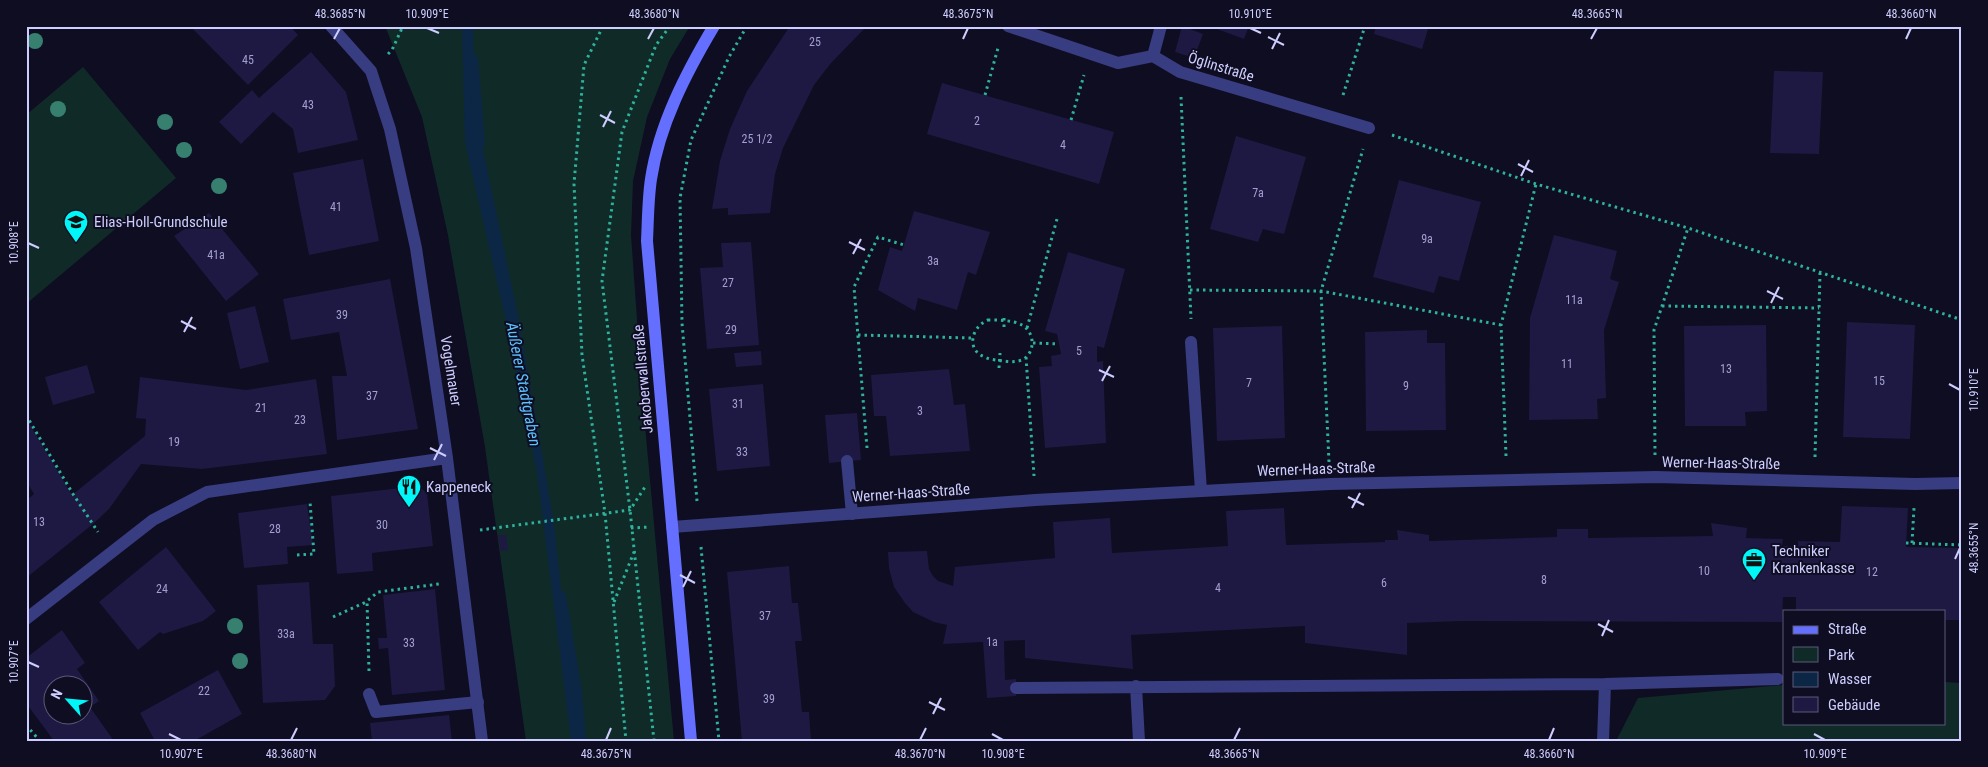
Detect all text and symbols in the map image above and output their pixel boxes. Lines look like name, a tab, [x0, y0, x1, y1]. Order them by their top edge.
text: 48.3685°N	[315, 7, 365, 21]
text: 10.909°E	[405, 7, 449, 21]
text: 48.3680°N	[629, 7, 679, 21]
text: 48.3675°N	[943, 7, 993, 21]
text: 10.910°E	[1228, 7, 1272, 21]
text: 48.3665°N	[1572, 7, 1622, 21]
text: 48.3660°N	[1886, 7, 1936, 21]
house number: 25	[809, 35, 821, 49]
street label: Öglinstraße	[1186, 48, 1256, 86]
house number: 45	[242, 53, 254, 67]
house number: 43	[302, 98, 314, 112]
house number: 2	[974, 114, 980, 128]
house number: 25 1/2	[742, 132, 773, 146]
house number: 4	[1060, 138, 1066, 152]
house number: 7a	[1252, 186, 1264, 200]
house number: 41	[330, 200, 342, 214]
school or university icon: Elias-Holl-Grundschule	[63, 209, 89, 243]
place label: Elias-Holl-Grundschule	[94, 213, 228, 231]
text: 10.908°E	[7, 221, 21, 265]
house number: 9a	[1421, 232, 1433, 246]
house number: 41a	[207, 248, 225, 262]
house number: 3a	[927, 254, 939, 268]
house number: 27	[722, 276, 734, 290]
house number: 11a	[1565, 293, 1583, 307]
house number: 39	[336, 308, 348, 322]
water label: Äußerer Stadtgraben	[502, 319, 545, 448]
house number: 29	[725, 323, 737, 337]
street label: Jakoberwallstraße	[629, 324, 657, 434]
street label: Vogelmauer	[437, 335, 465, 408]
house number: 5	[1076, 344, 1082, 358]
house number: 11	[1561, 357, 1573, 371]
house number: 13	[1720, 362, 1732, 376]
text: 10.910°E	[1967, 368, 1981, 412]
house number: 15	[1873, 374, 1885, 388]
house number: 7	[1246, 376, 1252, 390]
house number: 9	[1403, 379, 1409, 393]
house number: 37	[366, 389, 378, 403]
house number: 31	[732, 397, 744, 411]
house number: 21	[255, 401, 267, 415]
house number: 3	[917, 404, 923, 418]
house number: 23	[294, 413, 306, 427]
house number: 19	[168, 435, 180, 449]
house number: 33	[736, 445, 748, 459]
street label: Werner-Haas-Straße	[1662, 453, 1780, 473]
street label: Werner-Haas-Straße	[1257, 458, 1375, 480]
restaurant icon: Kappeneck	[396, 474, 422, 508]
place label: Kappeneck	[426, 478, 491, 496]
street label: Werner-Haas-Straße	[851, 480, 971, 506]
house number: 13	[33, 515, 45, 529]
house number: 30	[376, 518, 388, 532]
house number: 28	[269, 522, 281, 536]
text: 48.3655°N	[1967, 523, 1981, 573]
place label: Techniker Krankenkasse	[1772, 542, 1854, 577]
office icon: Techniker Krankenkasse	[1741, 547, 1767, 581]
house number: 10	[1698, 564, 1710, 578]
house number: 12	[1866, 565, 1878, 579]
house number: 8	[1541, 573, 1547, 587]
house number: 6	[1381, 576, 1387, 590]
house number: 4	[1215, 581, 1221, 595]
house number: 24	[156, 582, 168, 596]
house number: 37	[759, 609, 771, 623]
legend	[1783, 610, 1946, 724]
text: Straße	[1828, 620, 1867, 638]
house number: 33a	[277, 627, 295, 641]
house number: 1a	[986, 635, 998, 649]
house number: 33	[403, 636, 415, 650]
text: 10.907°E	[7, 640, 21, 684]
text: Park	[1828, 646, 1855, 664]
text: Wasser	[1828, 670, 1872, 688]
north arrow	[42, 674, 92, 724]
house number: 22	[198, 684, 210, 698]
text: N	[47, 687, 65, 702]
house number: 39	[763, 692, 775, 706]
text: Gebäude	[1828, 696, 1880, 714]
text: 10.907°E	[159, 747, 203, 761]
text: 48.3680°N	[266, 747, 316, 761]
text: 48.3675°N	[581, 747, 631, 761]
text: 48.3670°N	[895, 747, 945, 761]
text: 10.908°E	[981, 747, 1025, 761]
text: 48.3665°N	[1209, 747, 1259, 761]
text: 48.3660°N	[1524, 747, 1574, 761]
text: 10.909°E	[1803, 747, 1847, 761]

